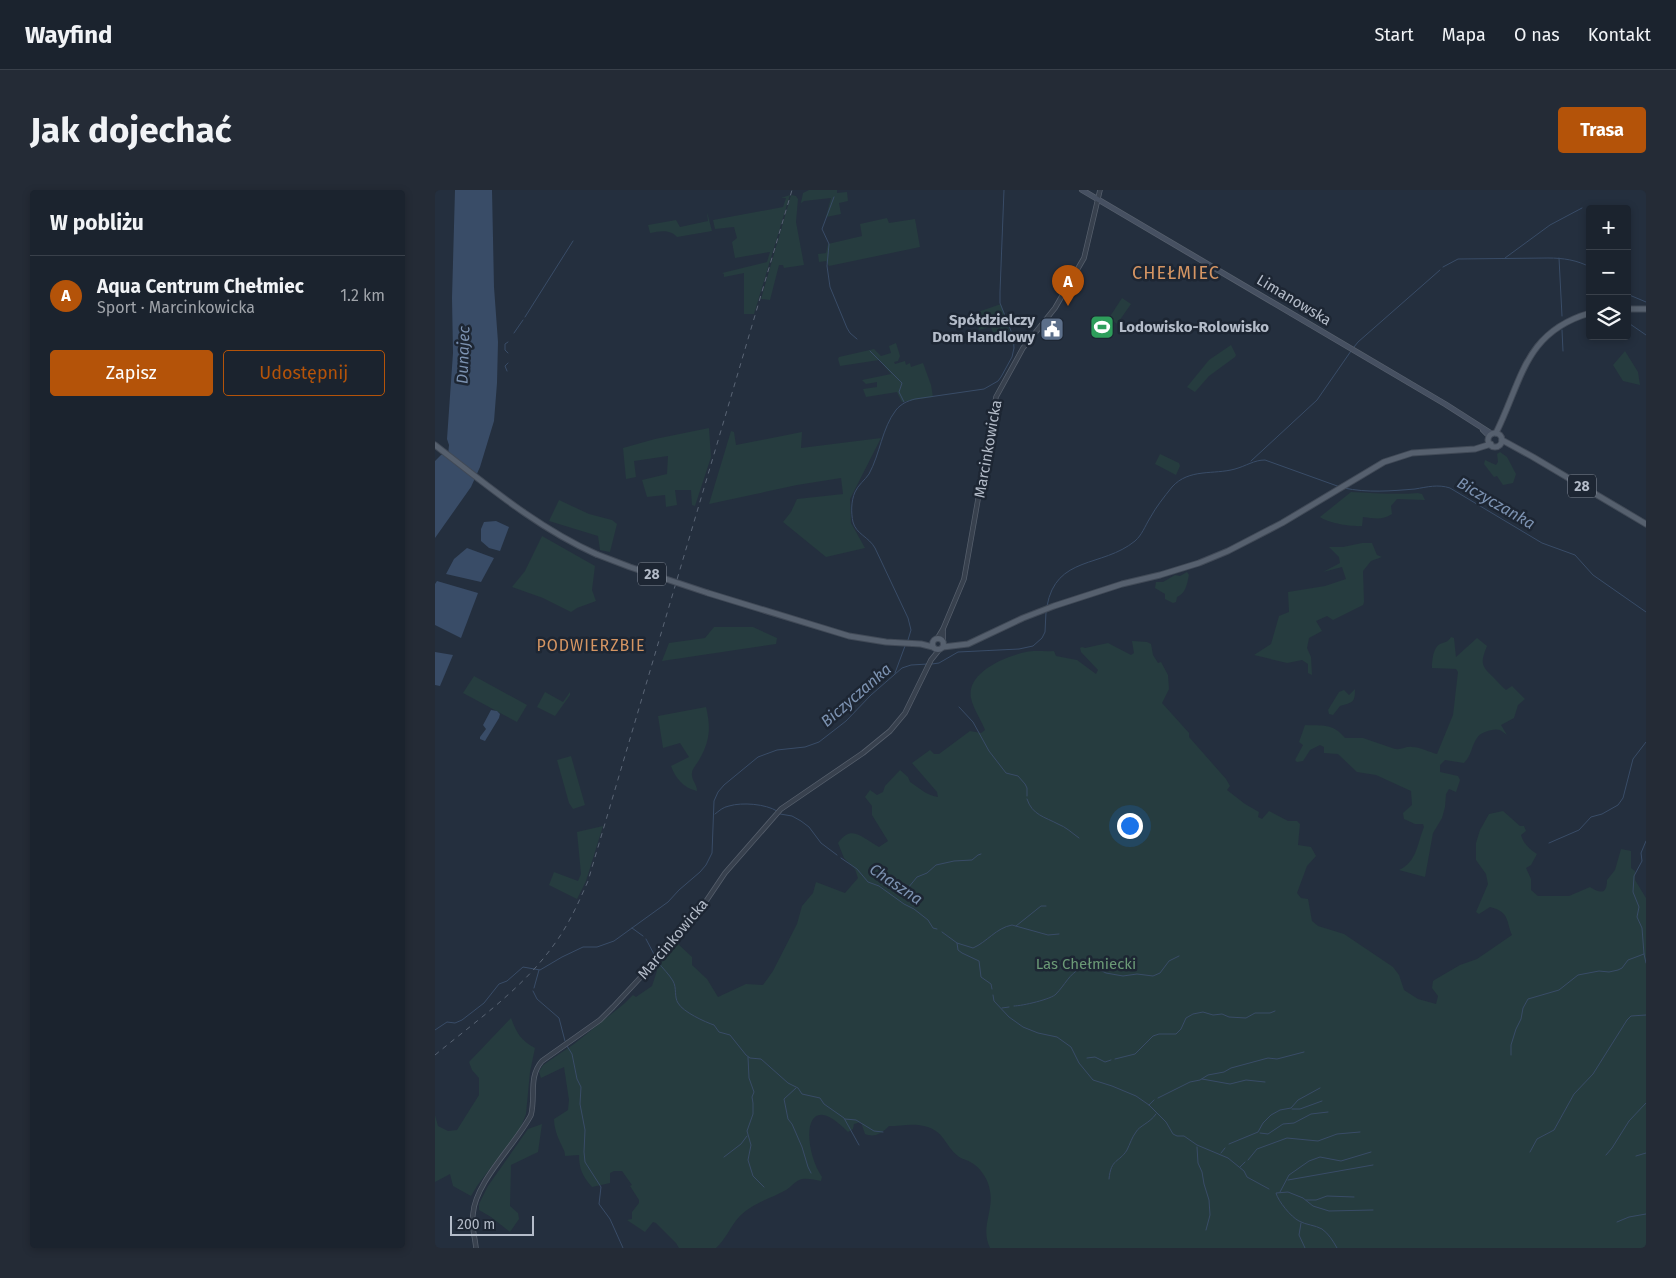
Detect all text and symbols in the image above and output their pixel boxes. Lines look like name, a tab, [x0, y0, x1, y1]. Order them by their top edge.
text: Wayfind	[25, 21, 112, 49]
text: Start	[1374, 24, 1414, 46]
text: Mapa	[1442, 24, 1486, 46]
text: O nas	[1514, 24, 1560, 46]
text: Kontakt	[1588, 24, 1651, 46]
button: Trasa	[1558, 107, 1646, 153]
text: Jak dojechać	[30, 109, 231, 151]
map controls	[1586, 205, 1631, 340]
button: +	[1586, 205, 1631, 250]
text: W pobliżu	[50, 210, 144, 236]
button: −	[1586, 250, 1631, 295]
district label: CHEŁMIEC	[1132, 262, 1220, 284]
pin: A	[1052, 265, 1084, 306]
street label: Limanowska	[1254, 271, 1334, 329]
text: Aqua Centrum Chełmiec	[97, 275, 304, 298]
text: A	[61, 286, 71, 305]
text: 1.2 km	[340, 286, 385, 305]
button: layers	[1586, 295, 1631, 340]
text: Sport · Marcinkowicka	[97, 298, 255, 317]
place label: Spółdzielczy Dom Handlowy	[932, 311, 1035, 346]
sports icon: Lodowisko-Rolowisko	[1089, 314, 1115, 340]
public building icon: Spółdzielczy Dom Handlowy	[1039, 316, 1065, 342]
place label: Lodowisko-Rolowisko	[1119, 318, 1269, 336]
water label: Dunajec	[452, 325, 474, 384]
button: Zapisz	[50, 350, 213, 396]
button: Udostępnij	[223, 350, 385, 396]
street label: Marcinkowicka	[971, 398, 1005, 500]
water label: Biczyczanka	[1454, 473, 1538, 533]
road number: 28	[1568, 474, 1596, 498]
road number: 28	[638, 562, 666, 586]
district label: PODWIERZBIE	[536, 636, 646, 655]
water label: Biczyczanka	[817, 659, 895, 731]
your location	[1117, 813, 1143, 839]
water label: Chaszna	[866, 859, 926, 909]
street label: Marcinkowicka	[634, 895, 712, 983]
park label: Las Chełmiecki	[1036, 955, 1136, 973]
scale bar	[450, 1213, 534, 1236]
text: 200 m	[457, 1216, 495, 1233]

